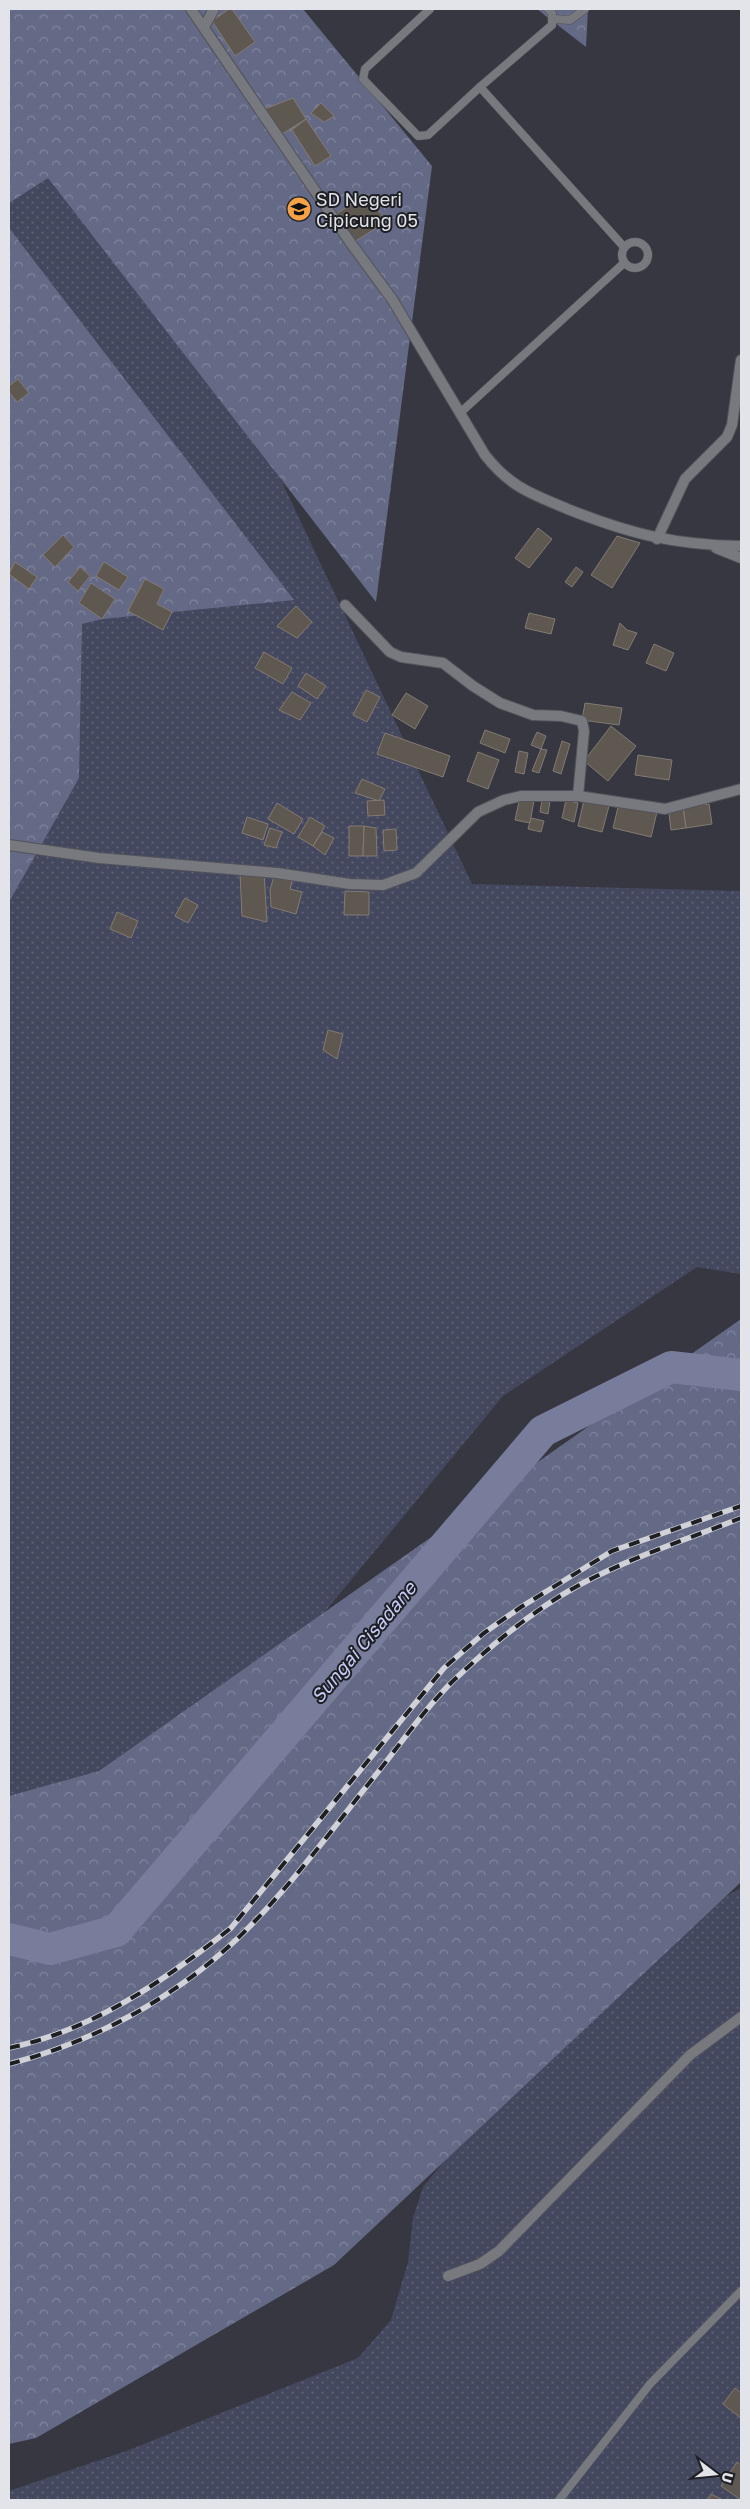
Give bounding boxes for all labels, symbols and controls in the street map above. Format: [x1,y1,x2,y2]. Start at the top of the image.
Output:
place label: SD Negeri Cipicung 05 [316,188,418,231]
school or university icon: SD Negeri Cipicung 05 [286,196,312,222]
water label: Sungai Cisadane [305,1575,422,1707]
north arrow [690,2449,740,2499]
text: U [718,2470,738,2485]

